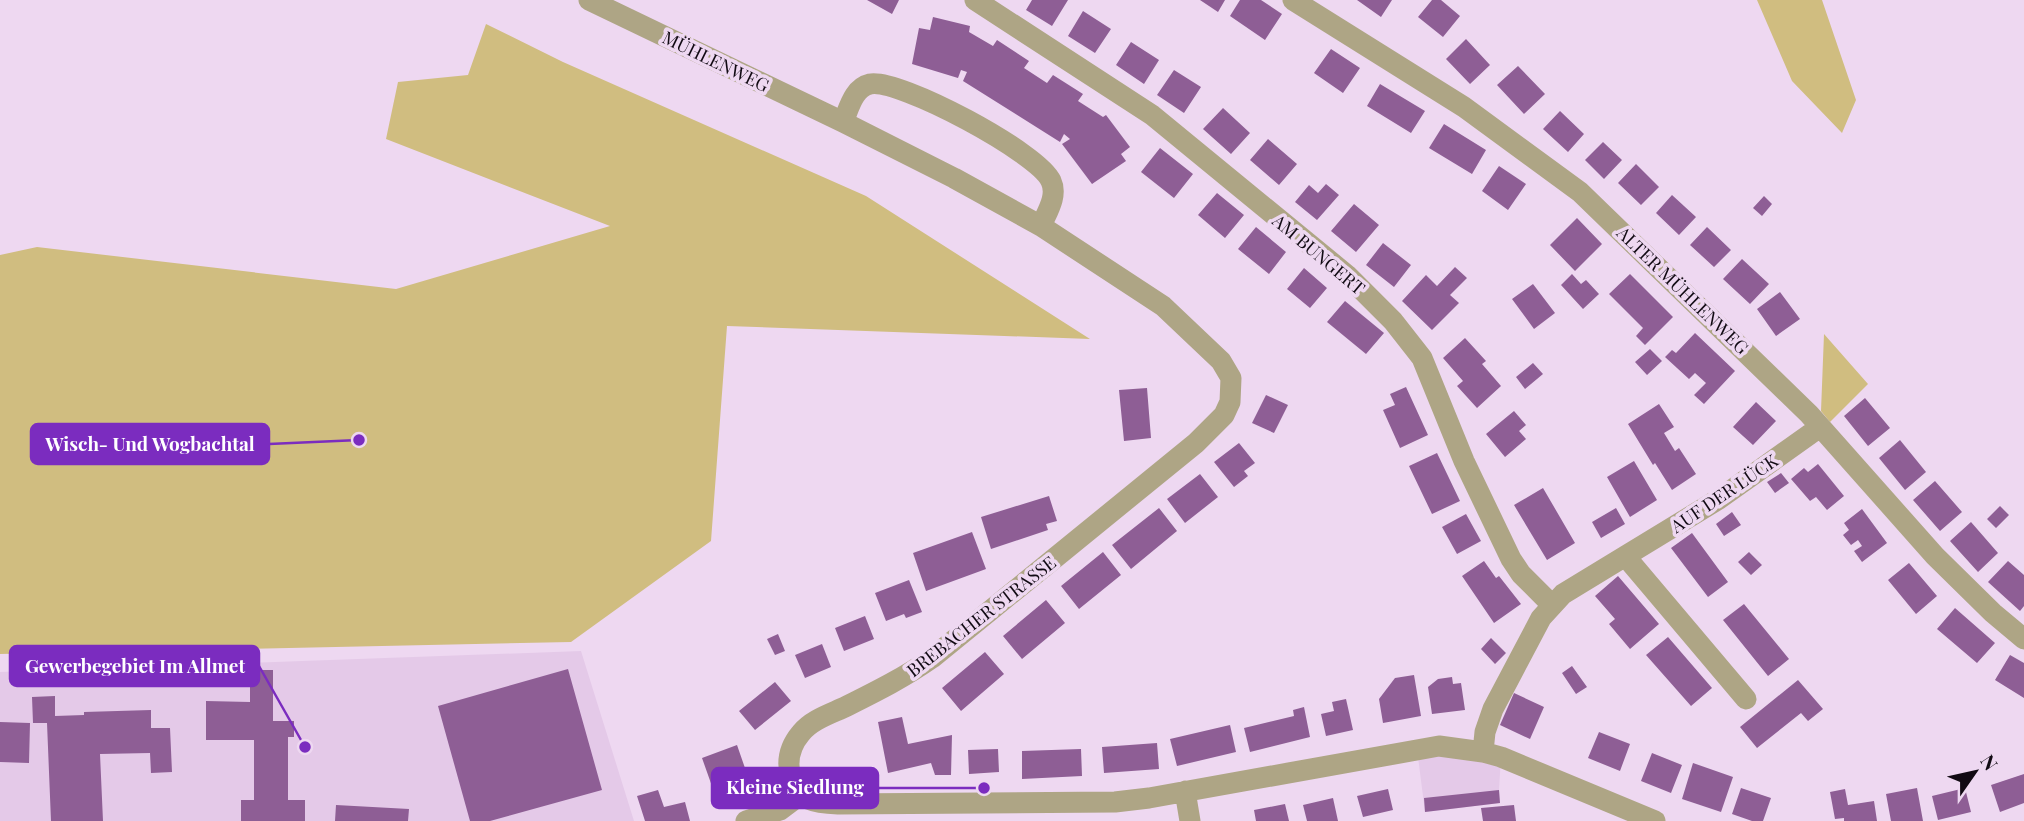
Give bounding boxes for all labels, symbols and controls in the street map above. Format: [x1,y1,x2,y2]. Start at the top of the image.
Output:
street label: MÜHLENWEG [659,25,774,97]
street label: AM BUNGERT [1267,208,1370,300]
street label: ALTER MÜHLENWEG [1611,220,1754,359]
callout: Wisch- Und Wogbachtal [31,424,269,464]
text: Wisch- Und Wogbachtal [44,430,255,456]
street label: AUF DER LÜCK [1665,448,1783,538]
street label: BREBACHER STRASSE [901,550,1061,682]
callout: Gewerbegebiet Im Allmet [10,646,259,686]
text: Gewerbegebiet Im Allmet [25,652,245,678]
north arrow [1940,737,2010,807]
text: N [1975,749,2005,775]
callout: Kleine Siedlung [712,768,878,808]
text: Kleine Siedlung [726,773,864,799]

